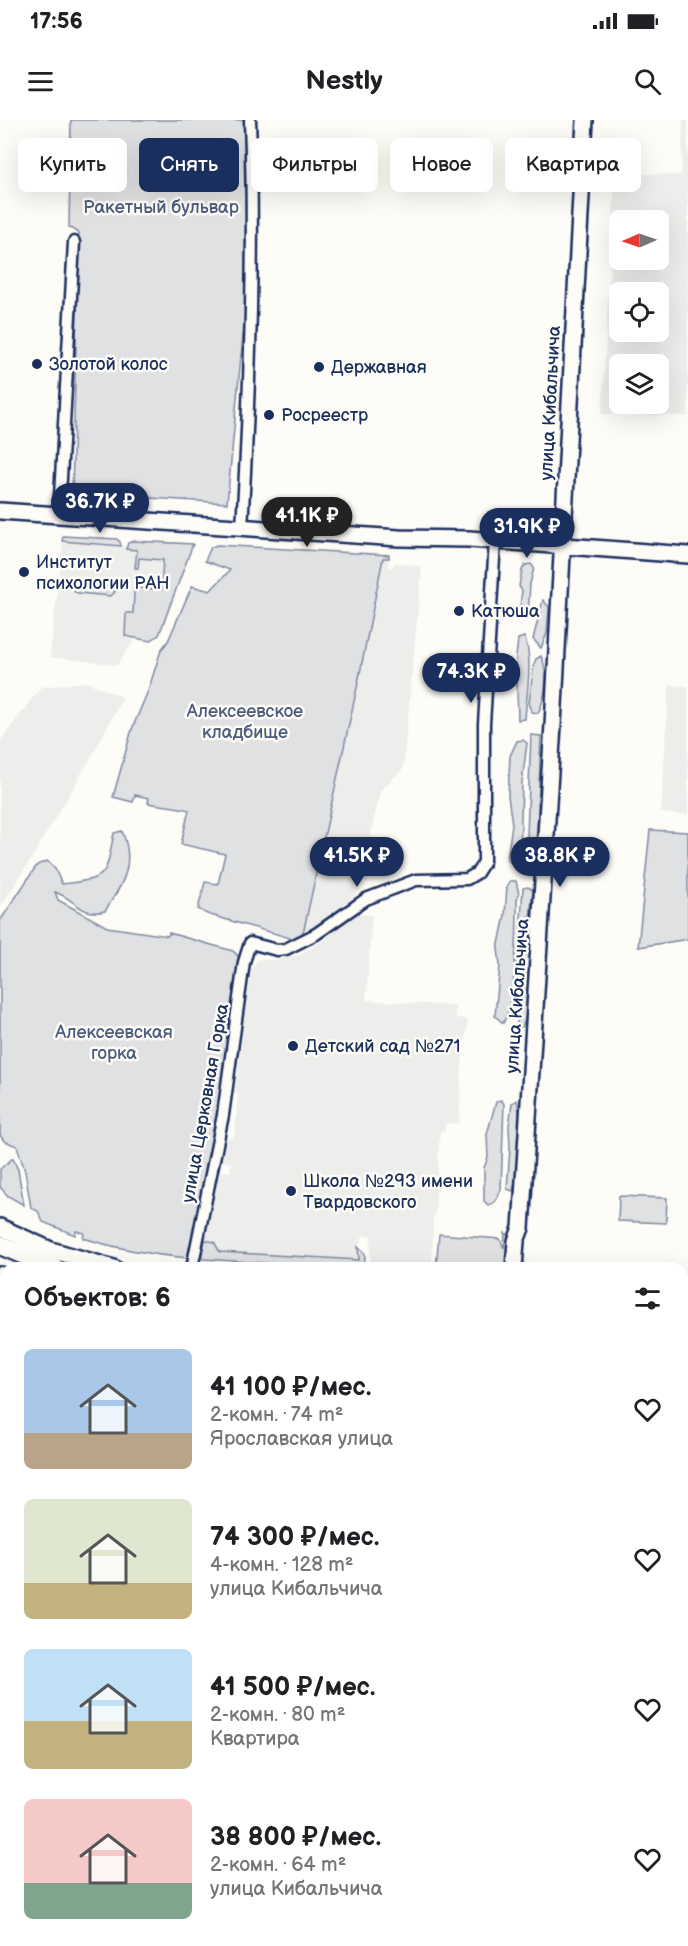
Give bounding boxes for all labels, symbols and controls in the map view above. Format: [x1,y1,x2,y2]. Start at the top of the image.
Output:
text: 17:56 [30,8,83,35]
icon: menu [24,65,57,98]
text: Nestly [305,65,383,97]
icon: search [631,65,664,98]
chip: Купить [18,138,127,192]
chip: Снять [139,138,239,192]
chip: Фильтры [251,138,378,192]
chip: Новое [390,138,493,192]
chip: Квартира [505,138,641,192]
park label: Ракетный бульвар [83,197,239,218]
north arrow [609,210,669,270]
map controls [609,210,669,414]
button: locate [609,282,669,342]
street label: улица Кибальчича [536,325,565,481]
place label: Золотой колос [49,354,168,375]
button: layers [609,354,669,414]
marker: Золотой колос [30,357,44,371]
place label: Державная [331,357,427,378]
marker: Державная [312,360,326,374]
place label: Росреестр [281,405,368,426]
marker: Росреестр [262,408,276,422]
pin: 36.7K ₽ [45,483,155,534]
text: 36.7K ₽ [65,490,135,514]
pin: 41.1K ₽ [252,497,362,548]
text: 41.1K ₽ [275,504,339,528]
pin: 31.9K ₽ [472,508,582,559]
text: 31.9K ₽ [494,515,560,539]
place label: Институт психологии РАН [36,552,170,594]
marker: Институт психологии РАН [17,565,31,579]
place label: Катюша [471,601,540,622]
marker: Катюша [452,604,466,618]
pin: 74.3K ₽ [416,653,526,704]
text: 74.3K ₽ [436,660,506,684]
park label: Алексеевское кладбище [186,701,303,743]
pin: 41.5K ₽ [302,837,412,888]
pin: 38.8K ₽ [505,837,615,888]
text: 41.5K ₽ [324,844,390,868]
text: 38.8K ₽ [525,844,595,868]
street label: улица Кибальчича [502,918,533,1074]
street label: улица Церковная Горка [178,1002,233,1204]
park label: Алексеевская горка [54,1022,173,1064]
place label: Детский сад №271 [305,1036,460,1057]
marker: Детский сад №271 [286,1039,300,1053]
place label: Школа №293 имени Твардовского [303,1171,473,1213]
marker: Школа №293 имени Твардовского [284,1184,298,1198]
icon: filters [631,1282,664,1315]
text: Объектов: 6 [24,1283,171,1314]
text: 41 100 ₽/мес. [210,1372,371,1403]
icon: home [72,1373,144,1445]
icon: heart [631,1393,664,1426]
text: 2-комн. · 74 m² [210,1403,343,1427]
text: Ярославская улица [210,1427,393,1451]
text: 74 300 ₽/мес. [210,1522,380,1553]
icon: home [72,1523,144,1595]
icon: heart [631,1543,664,1576]
text: 4-комн. · 128 m² [210,1553,353,1577]
text: улица Кибальчича [210,1577,383,1601]
text: 41 500 ₽/мес. [210,1672,375,1703]
icon: home [72,1673,144,1745]
icon: heart [631,1693,664,1726]
text: 2-комн. · 80 m² [210,1703,345,1727]
text: Квартира [210,1727,300,1751]
text: 38 800 ₽/мес. [210,1822,381,1853]
icon: home [72,1823,144,1895]
icon: heart [631,1843,664,1876]
text: 2-комн. · 64 m² [210,1853,346,1877]
text: улица Кибальчича [210,1877,383,1901]

